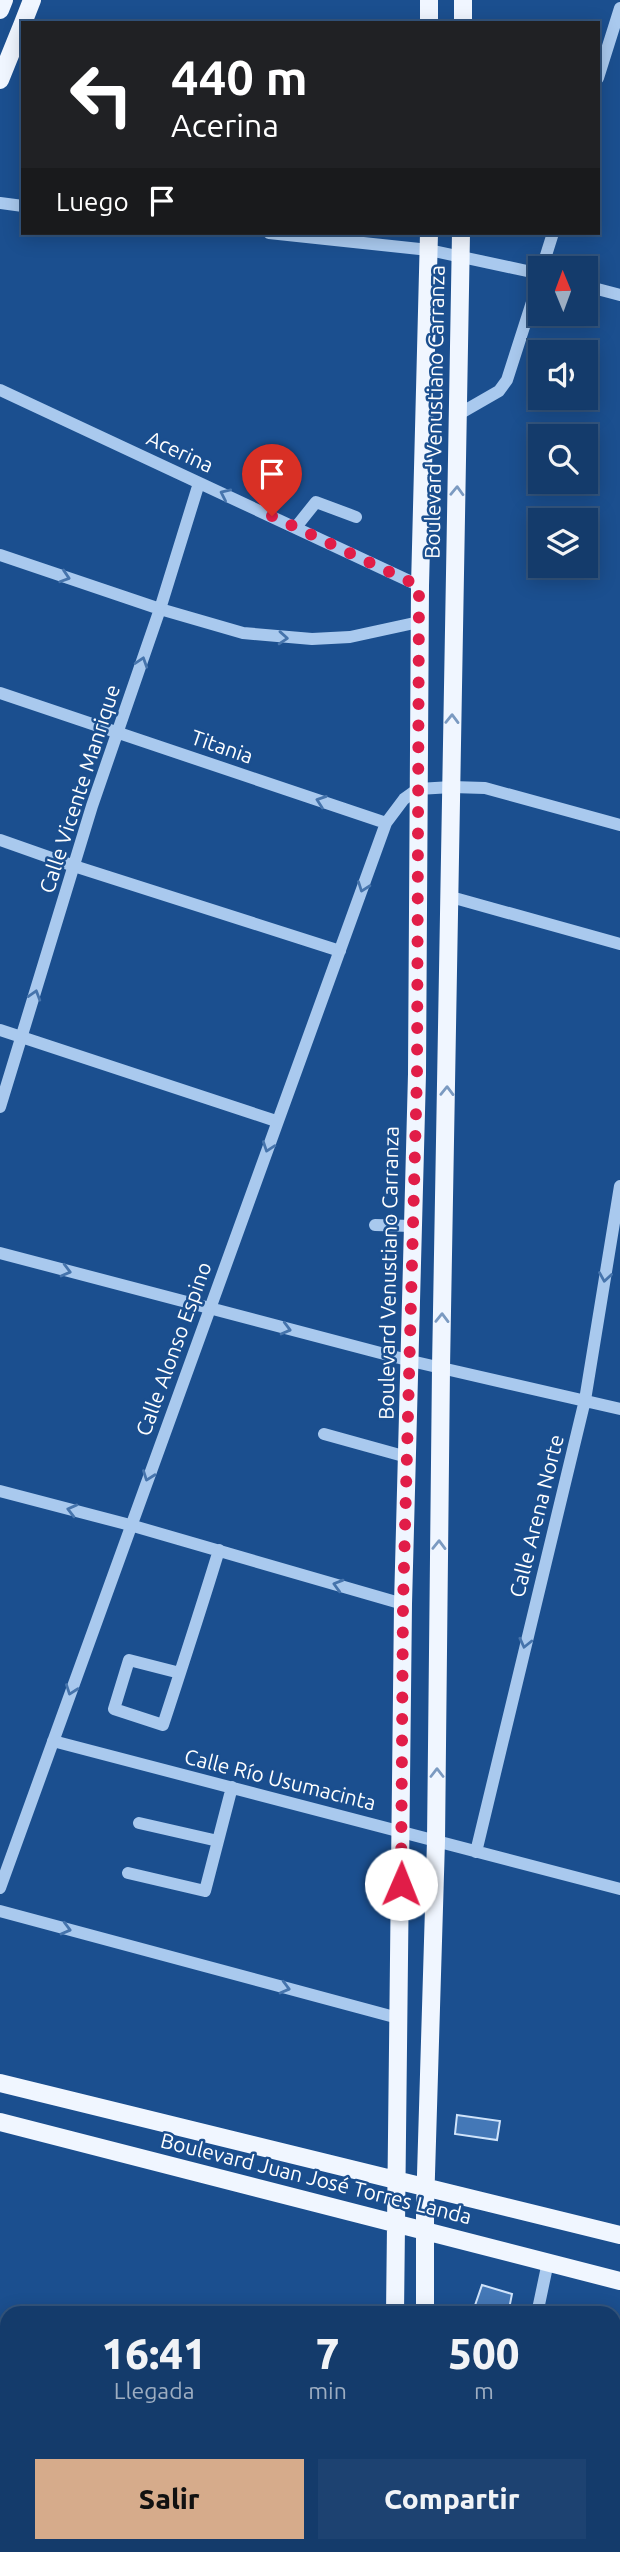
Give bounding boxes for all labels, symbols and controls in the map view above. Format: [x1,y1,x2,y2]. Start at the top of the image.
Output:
icon: left [56,49,147,140]
text: 440 m [171,49,308,104]
text: Acerina [171,107,279,143]
icon: arrive [143,182,181,220]
text: Luego [56,187,129,216]
north arrow [528,256,598,326]
map controls [528,256,598,578]
street label: Boulevard Venustiano Carranza [419,265,449,559]
button: sound [528,340,598,410]
button: search [528,424,598,494]
street label: Acerina [143,425,218,477]
pin [242,444,302,516]
icon: arrive [253,455,291,493]
one-way arrow [449,486,464,497]
one-way arrow [220,488,232,502]
button: layers [528,508,598,578]
one-way arrow [58,569,70,583]
one-way arrow [278,630,289,645]
one-way arrow [134,657,148,669]
street label: Calle Vicente Manrique [34,681,124,896]
one-way arrow [444,713,460,723]
street label: Titania [188,724,257,768]
one-way arrow [316,795,328,809]
one-way arrow [357,881,371,893]
one-way arrow [26,990,41,1002]
one-way arrow [439,1085,455,1095]
street label: Boulevard Venustiano Carranza [373,1126,403,1420]
one-way arrow [261,1141,276,1153]
street label: Calle Alonso Espino [130,1258,216,1439]
one-way arrow [60,1262,72,1277]
one-way arrow [598,1271,613,1283]
one-way arrow [435,1312,450,1323]
one-way arrow [280,1321,292,1335]
street label: Calle Arena Norte [504,1432,568,1600]
one-way arrow [142,1469,156,1481]
one-way arrow [66,1504,78,1518]
one-way arrow [431,1540,447,1550]
one-way arrow [332,1578,344,1593]
one-way arrow [519,1637,534,1649]
one-way arrow [65,1684,79,1696]
street label: Calle Río Usumacinta [182,1744,379,1814]
one-way arrow [429,1767,445,1778]
position arrow [364,1847,438,1921]
one-way arrow [60,1920,72,1935]
one-way arrow [279,1980,291,1994]
street label: Boulevard Juan José Torres Landa [158,2128,474,2228]
text: 16:41 [102,2330,207,2377]
text: 7 [316,2330,339,2377]
text: 500 [448,2330,519,2377]
text: Llegada [114,2378,194,2403]
text: min [308,2378,347,2403]
text: m [474,2378,494,2403]
button: Salir [35,2459,304,2539]
button: Compartir [318,2459,586,2539]

